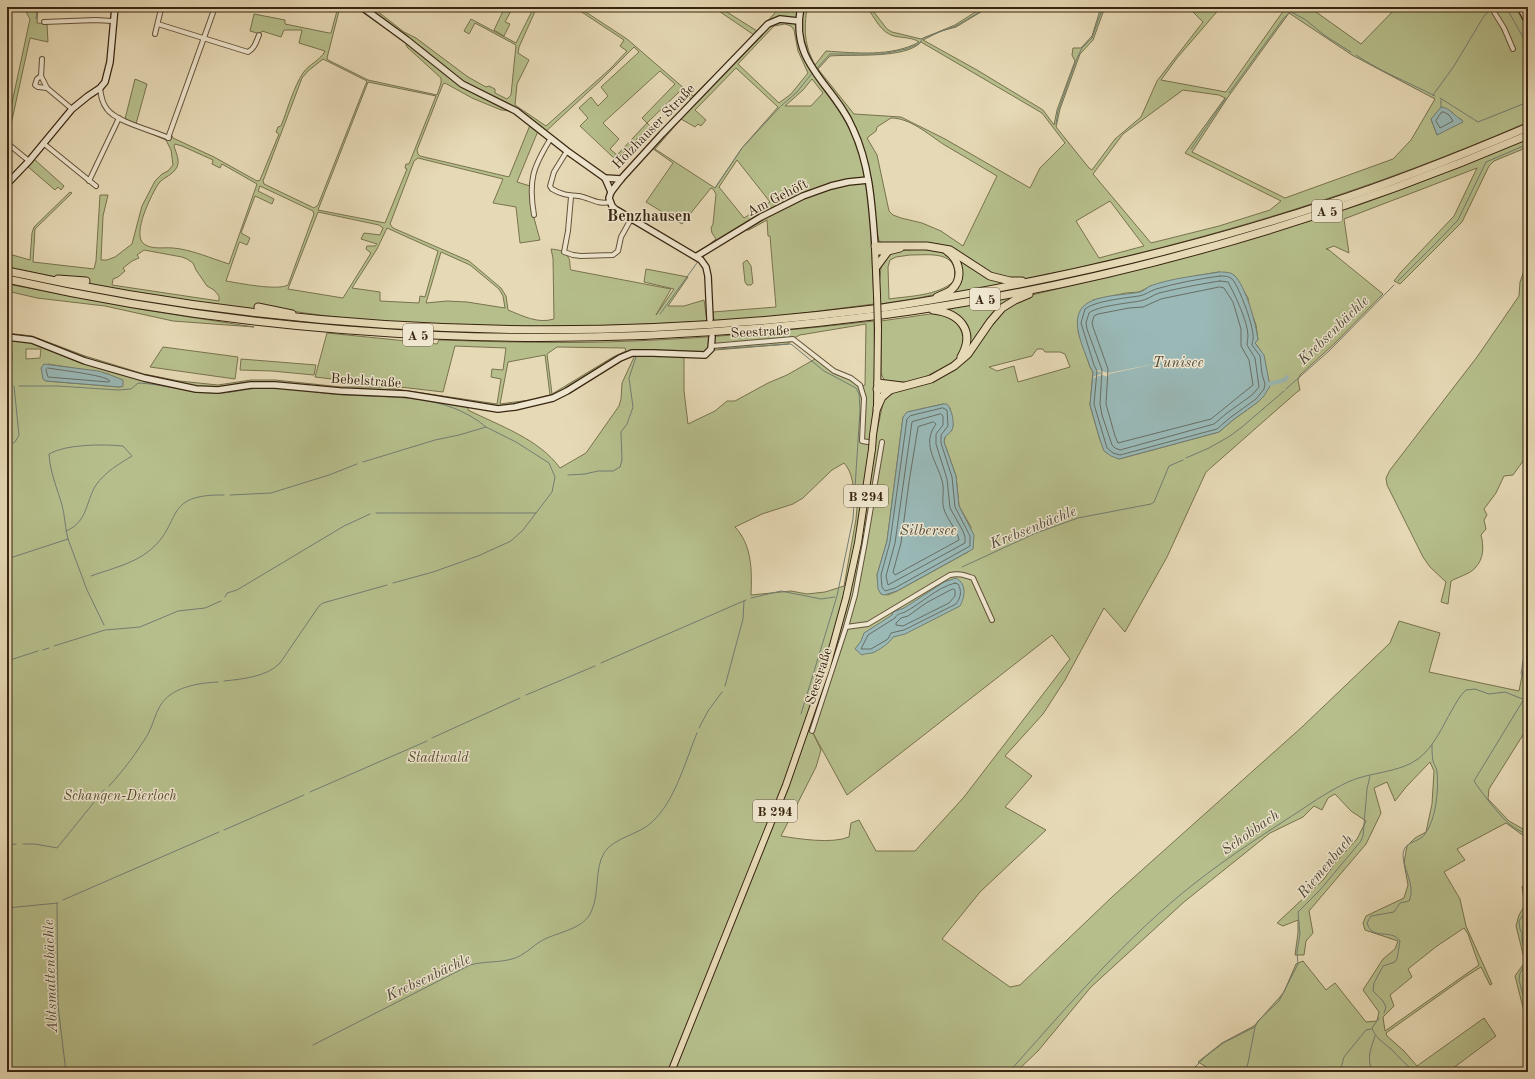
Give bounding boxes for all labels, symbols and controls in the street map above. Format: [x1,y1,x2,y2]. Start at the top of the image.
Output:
street label: Holzhauser Straße [610,81,698,172]
street label: Am Gehöft [745,177,810,219]
road number: A 5 [1312,200,1342,222]
district label: Benzhausen [607,209,691,225]
road number: A 5 [970,288,1000,310]
water label: Krebsenbächle [1295,294,1372,369]
street label: Seestraße [730,323,790,341]
road number: A 5 [403,324,433,346]
water label: Tunisee [1152,356,1204,371]
street label: Bebelstraße [330,372,402,390]
road number: B 294 [844,485,888,507]
water label: Krebsenbächle [987,504,1079,553]
water label: Silbersee [899,524,957,539]
street label: Seestraße [803,646,835,707]
park label: Stadtwald [407,751,469,765]
park label: Schangen-Dierloch [63,789,177,804]
road number: B 294 [753,800,797,822]
water label: Schobbach [1219,808,1283,859]
water label: Riemenbach [1295,832,1357,902]
water label: Abtsmattenbächle [42,919,61,1034]
water label: Krebsenbächle [383,952,473,1005]

